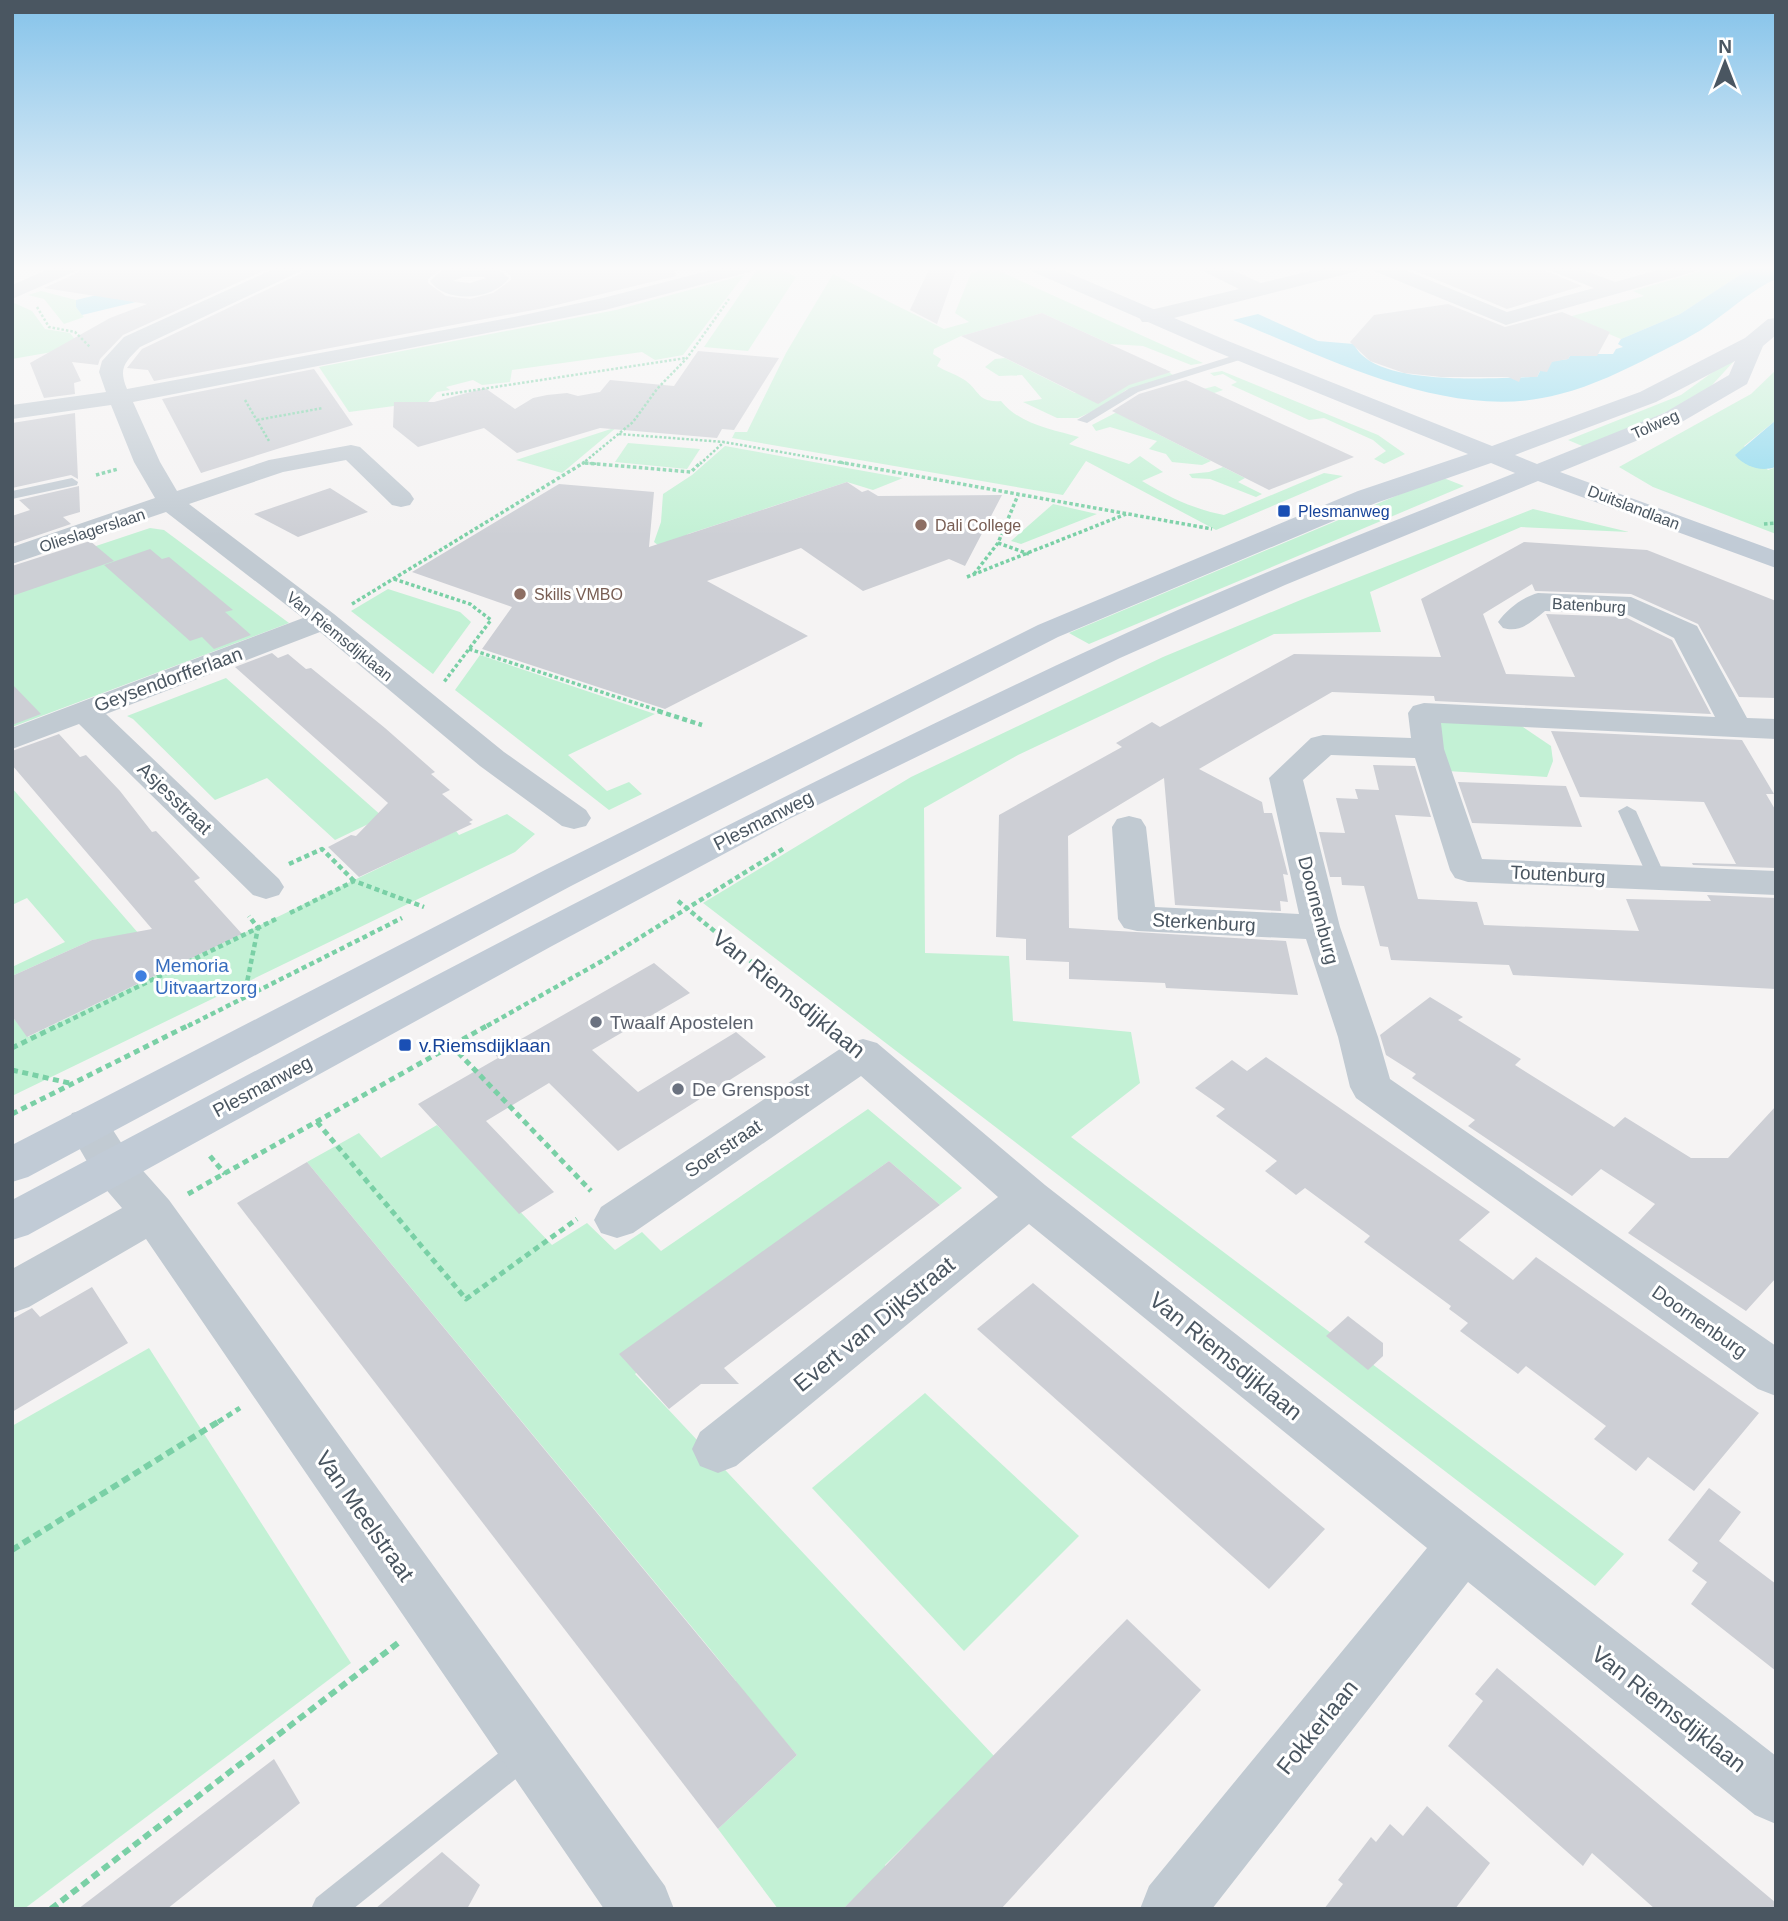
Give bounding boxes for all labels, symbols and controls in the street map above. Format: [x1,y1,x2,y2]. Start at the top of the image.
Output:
north arrow [1690,28,1760,98]
text: N [1718,36,1732,57]
street label: Tolweg [1629,407,1681,442]
street label: Duitslandlaan [1586,482,1682,533]
marker: Plesmanweg [1276,503,1292,519]
place label: Plesmanweg [1298,503,1390,520]
street label: Olieslagerslaan [37,505,147,556]
marker: Dali College [913,517,929,533]
place label: Dali College [935,517,1021,534]
marker: Skills VMBO [512,586,528,602]
place label: Skills VMBO [534,586,623,603]
street label: Van Riemsdijklaan [283,588,396,684]
street label: Batenburg [1552,595,1626,616]
street label: Geysendorfferlaan [91,643,245,716]
street label: Asjesstraat [134,758,216,839]
street label: Plesmanweg [710,786,816,854]
street label: Doornenburg [1294,854,1343,966]
street label: Toutenburg [1510,862,1606,887]
street label: Sterkenburg [1152,909,1256,936]
street label: Van Riemsdijklaan [707,924,871,1064]
place label: Memoria Uitvaartzorg [155,955,257,998]
marker: Memoria Uitvaartzorg [133,968,149,984]
place label: Twaalf Apostelen [610,1012,754,1033]
marker: Twaalf Apostelen [588,1014,604,1030]
place label: v.Riemsdijklaan [419,1035,551,1056]
marker: v.Riemsdijklaan [397,1037,413,1053]
street label: Plesmanweg [209,1052,315,1121]
place label: De Grenspost [692,1079,810,1100]
marker: De Grenspost [670,1081,686,1097]
street label: Soerstraat [681,1115,766,1182]
street label: Evert van Dijkstraat [788,1251,960,1397]
street label: Doornenburg [1648,1281,1751,1362]
street label: Van Riemsdijklaan [1144,1286,1308,1426]
street label: Van Meelstraat [310,1446,420,1587]
street label: Van Riemsdijklaan [1587,1641,1751,1777]
street label: Fokkerlaan [1271,1675,1363,1779]

